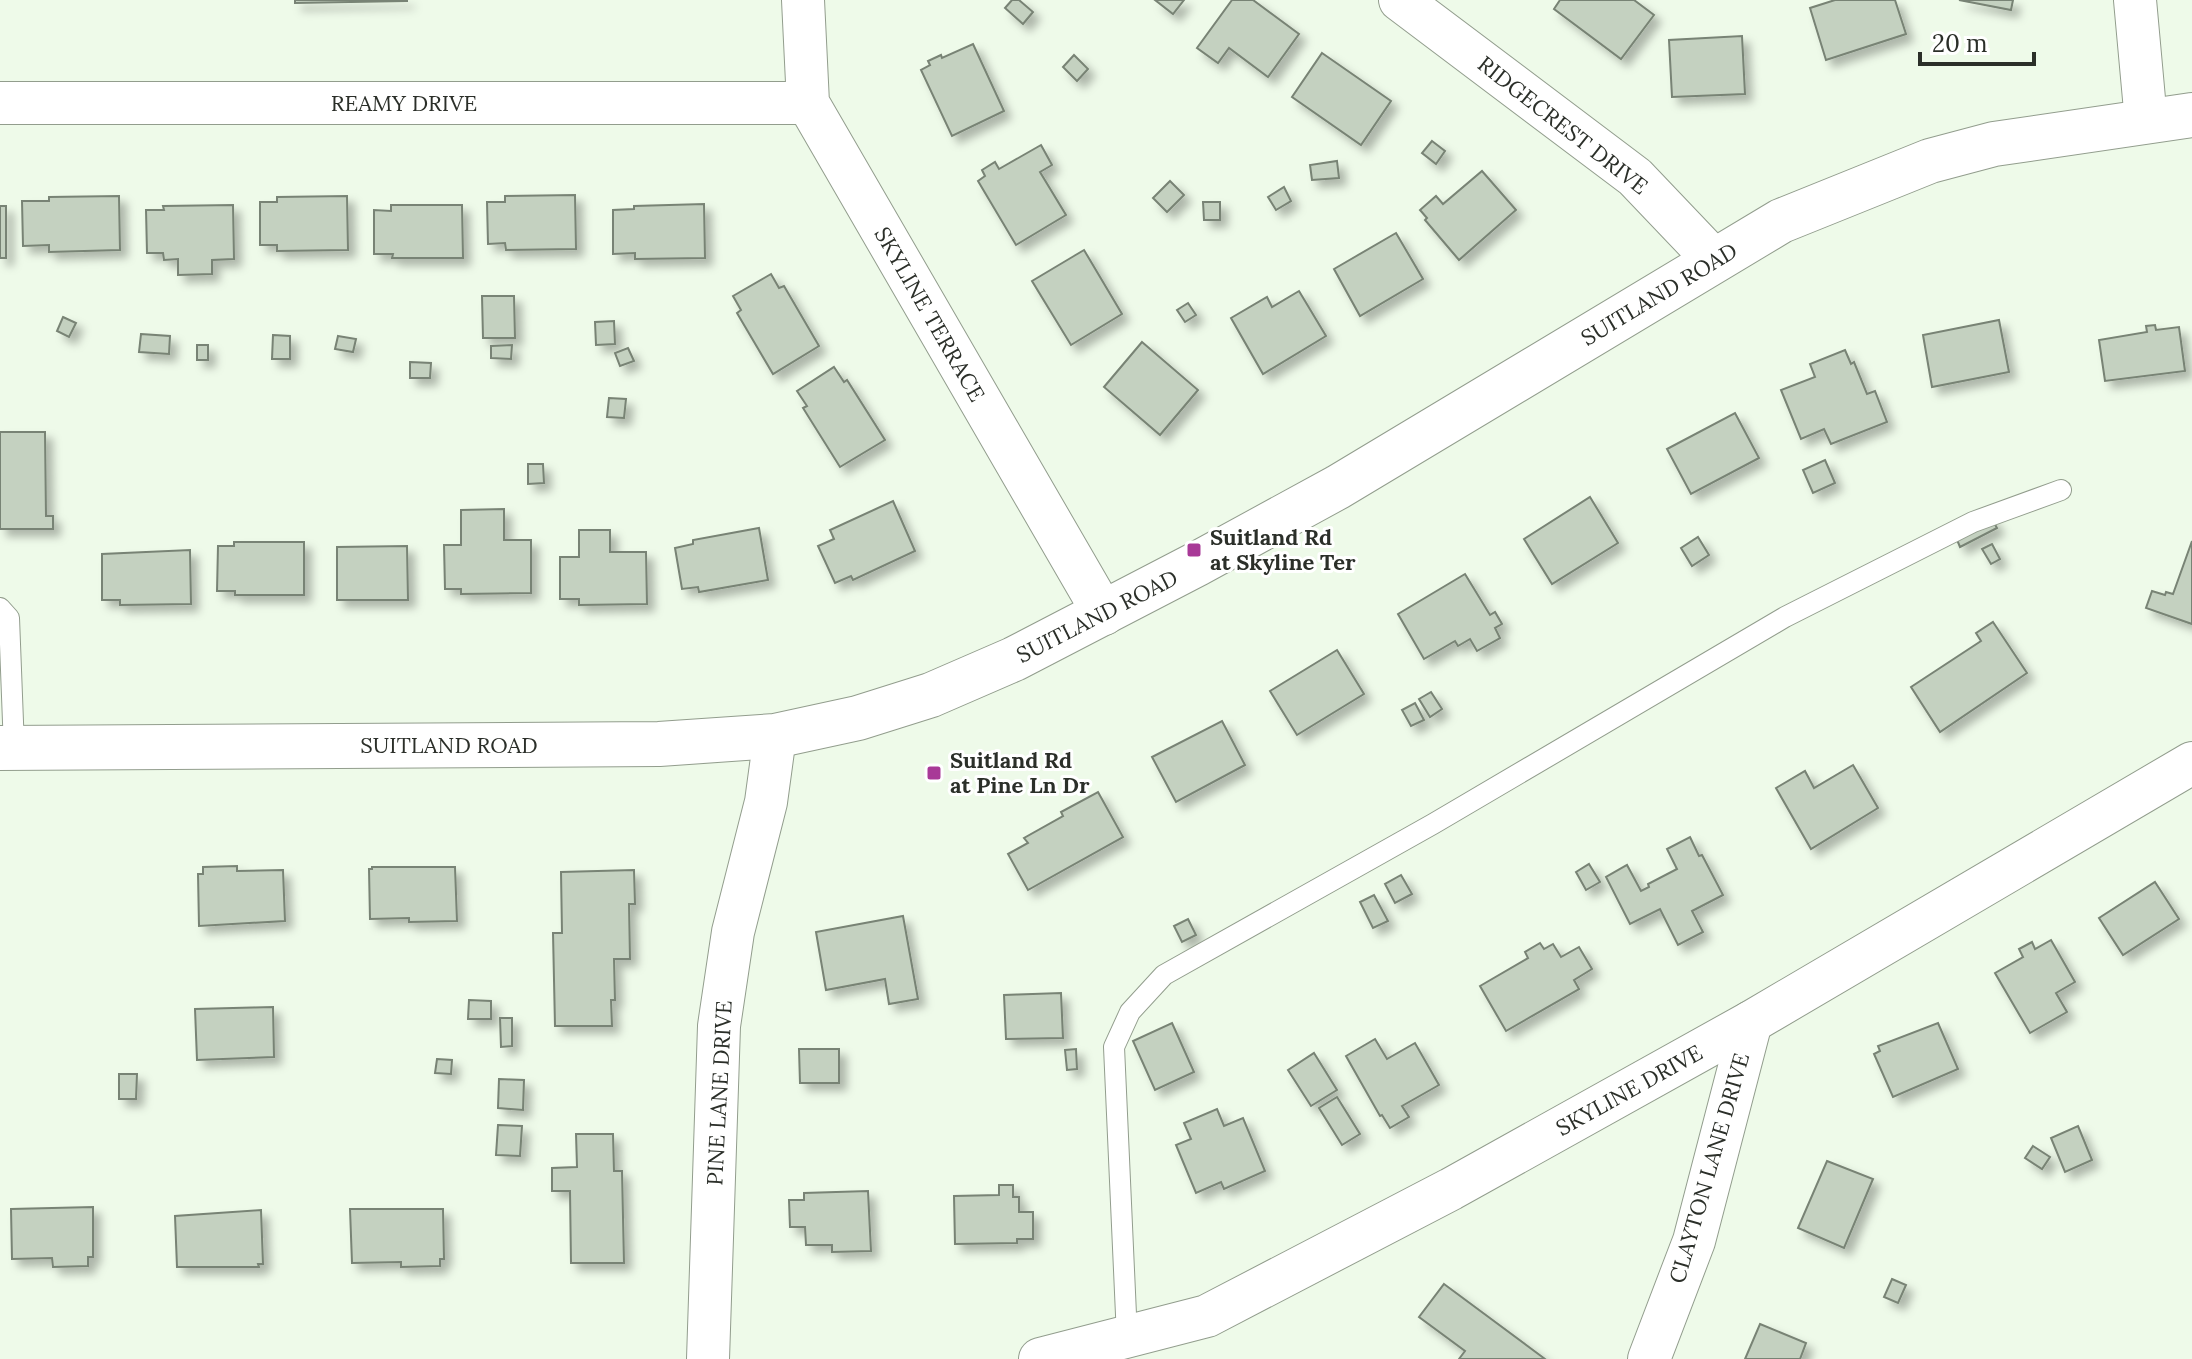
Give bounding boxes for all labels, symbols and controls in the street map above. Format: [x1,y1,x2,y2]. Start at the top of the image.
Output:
scale bar [1920,16,2034,66]
text: 20 m [1932,28,1988,59]
street label: RIDGECREST DRIVE [1472,50,1654,200]
street label: REAMY DRIVE [331,89,477,117]
street label: SKYLINE TERRACE [869,222,991,406]
street label: SUITLAND ROAD [1576,236,1742,352]
place label: Suitland Rd at Skyline Ter [1210,523,1356,576]
marker: Suitland Rd at Skyline Ter [1185,541,1203,559]
street label: SUITLAND ROAD [1012,563,1182,669]
street label: SUITLAND ROAD [360,731,538,759]
place label: Suitland Rd at Pine Ln Dr [950,746,1090,799]
marker: Suitland Rd at Pine Ln Dr [925,764,943,782]
street label: PINE LANE DRIVE [700,1000,738,1186]
street label: SKYLINE DRIVE [1551,1038,1707,1142]
street label: CLAYTON LANE DRIVE [1663,1050,1755,1286]

